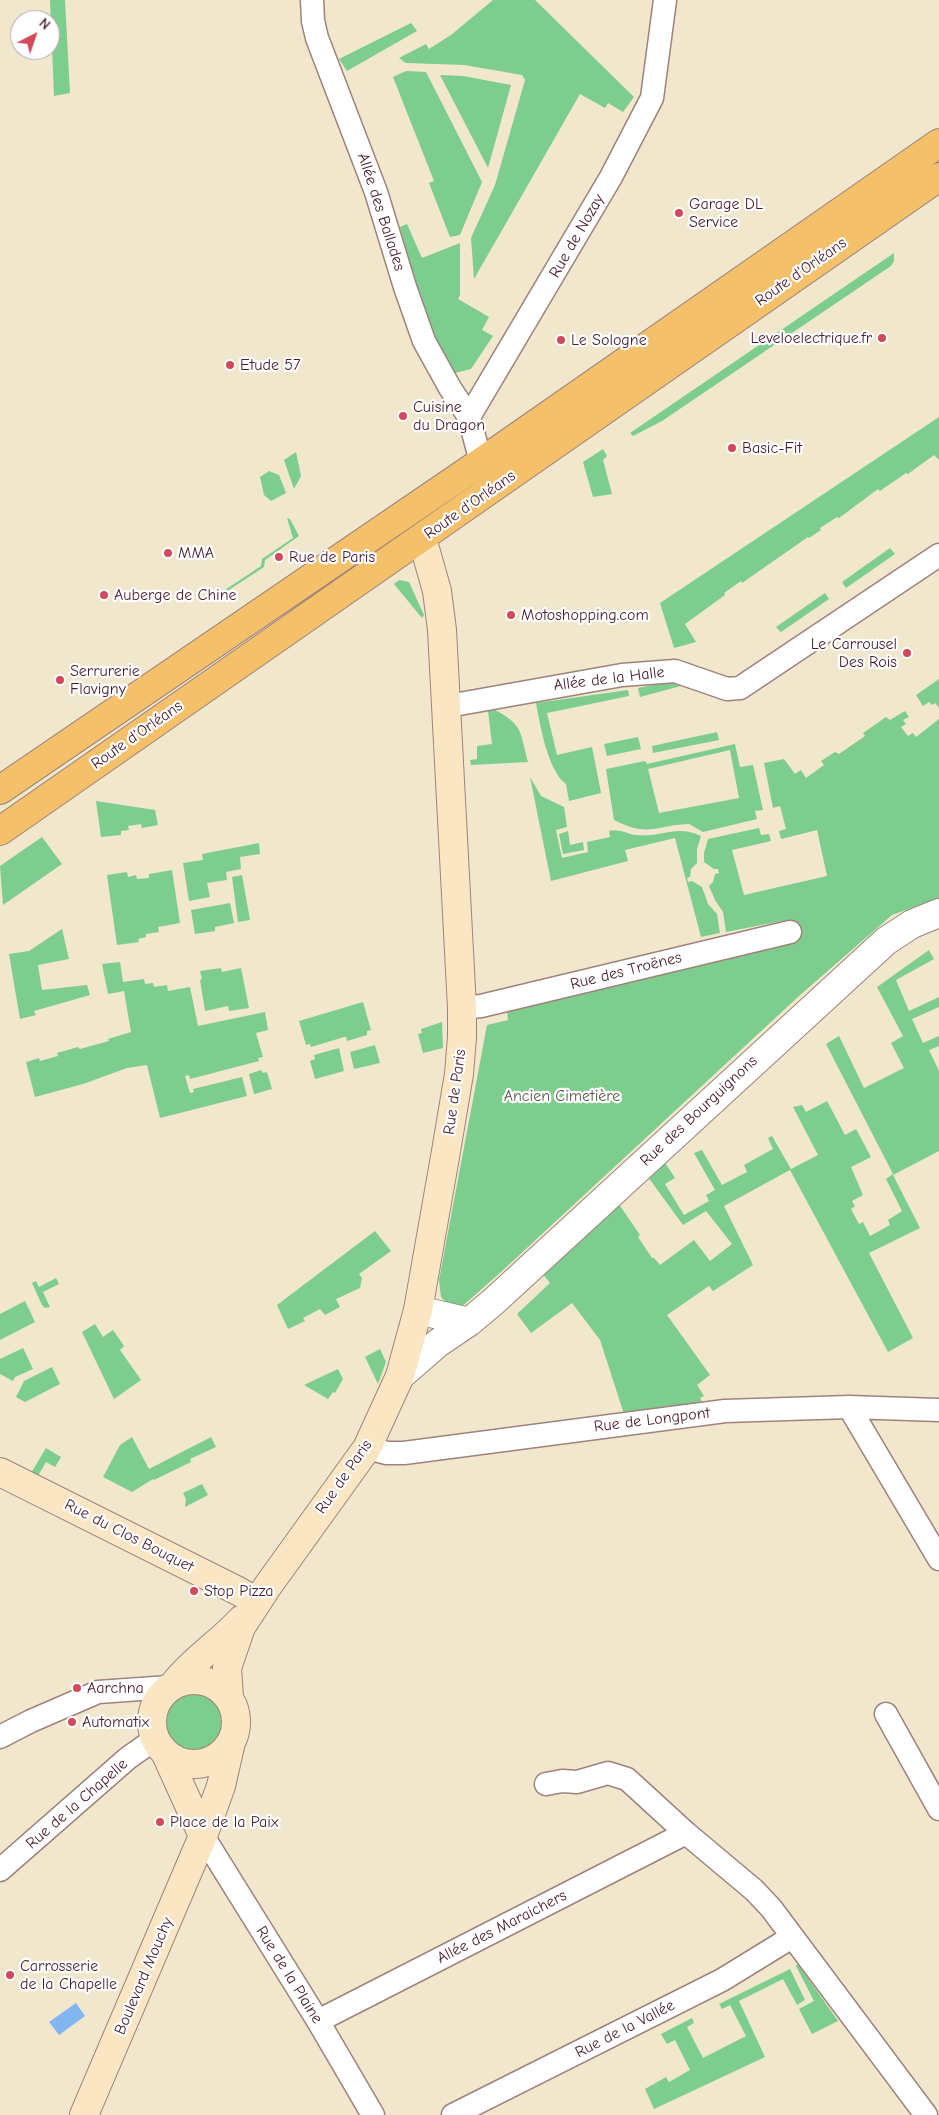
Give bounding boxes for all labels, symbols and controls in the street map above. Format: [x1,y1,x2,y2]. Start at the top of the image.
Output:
north arrow [10,10,60,60]
text: N [35,15,54,33]
street label: Allée des Ballades [353,151,409,273]
street label: Rue de Nozay [545,191,609,281]
place label: Garage DL Service [689,194,763,232]
marker: Garage DL Service [673,207,685,219]
street label: Route d'Orléans [752,233,850,311]
place label: Leveloelectrique.fr [750,328,872,348]
place label: Le Sologne [571,330,647,350]
marker: Leveloelectrique.fr [876,332,888,344]
marker: Le Sologne [555,334,567,346]
place label: Etude 57 [240,355,300,375]
marker: Etude 57 [224,359,236,371]
place label: Cuisine du Dragon [413,397,485,435]
marker: Cuisine du Dragon [397,410,409,422]
place label: Basic-Fit [742,438,802,458]
marker: Basic-Fit [726,442,738,454]
street label: Route d'Orléans [421,466,519,544]
place label: MMA [178,543,214,563]
marker: MMA [162,547,174,559]
place label: Rue de Paris [289,547,375,567]
marker: Rue de Paris [273,551,285,563]
place label: Auberge de Chine [114,585,236,605]
marker: Auberge de Chine [98,589,110,601]
place label: Motoshopping.com [521,605,649,625]
marker: Motoshopping.com [505,609,517,621]
place label: Le Carrousel Des Rois [811,634,897,672]
marker: Le Carrousel Des Rois [901,647,913,659]
place label: Serrurerie Flavigny [70,661,140,699]
street label: Allée de la Halle [553,663,665,695]
marker: Serrurerie Flavigny [54,674,66,686]
street label: Route d'Orléans [88,696,186,774]
street label: Rue des Troënes [568,948,684,994]
street label: Rue de Paris [440,1048,470,1136]
street label: Rue des Bourguignons [636,1052,762,1170]
park label: Ancien Cimetière [504,1086,620,1106]
street label: Rue de Longpont [593,1403,711,1437]
street label: Rue de Paris [311,1436,377,1518]
street label: Rue du Clos Bouquet [61,1495,197,1577]
place label: Stop Pizza [204,1581,274,1601]
marker: Stop Pizza [188,1585,200,1597]
place label: Aarchna [87,1678,144,1698]
marker: Aarchna [71,1682,83,1694]
place label: Automatix [82,1712,149,1732]
marker: Automatix [66,1716,78,1728]
street label: Rue de la Chapelle [22,1755,132,1853]
place label: Place de la Paix [170,1812,278,1832]
marker: Place de la Paix [154,1816,166,1828]
street label: Allée des Maraichers [434,1886,570,1968]
street label: Boulevard Mouchy [111,1914,177,2038]
street label: Rue de la Plaine [251,1923,327,2027]
place label: Carrosserie de la Chapelle [20,1956,117,1994]
marker: Carrosserie de la Chapelle [4,1969,16,1981]
street label: Rue de la Vallée [572,1996,678,2062]

